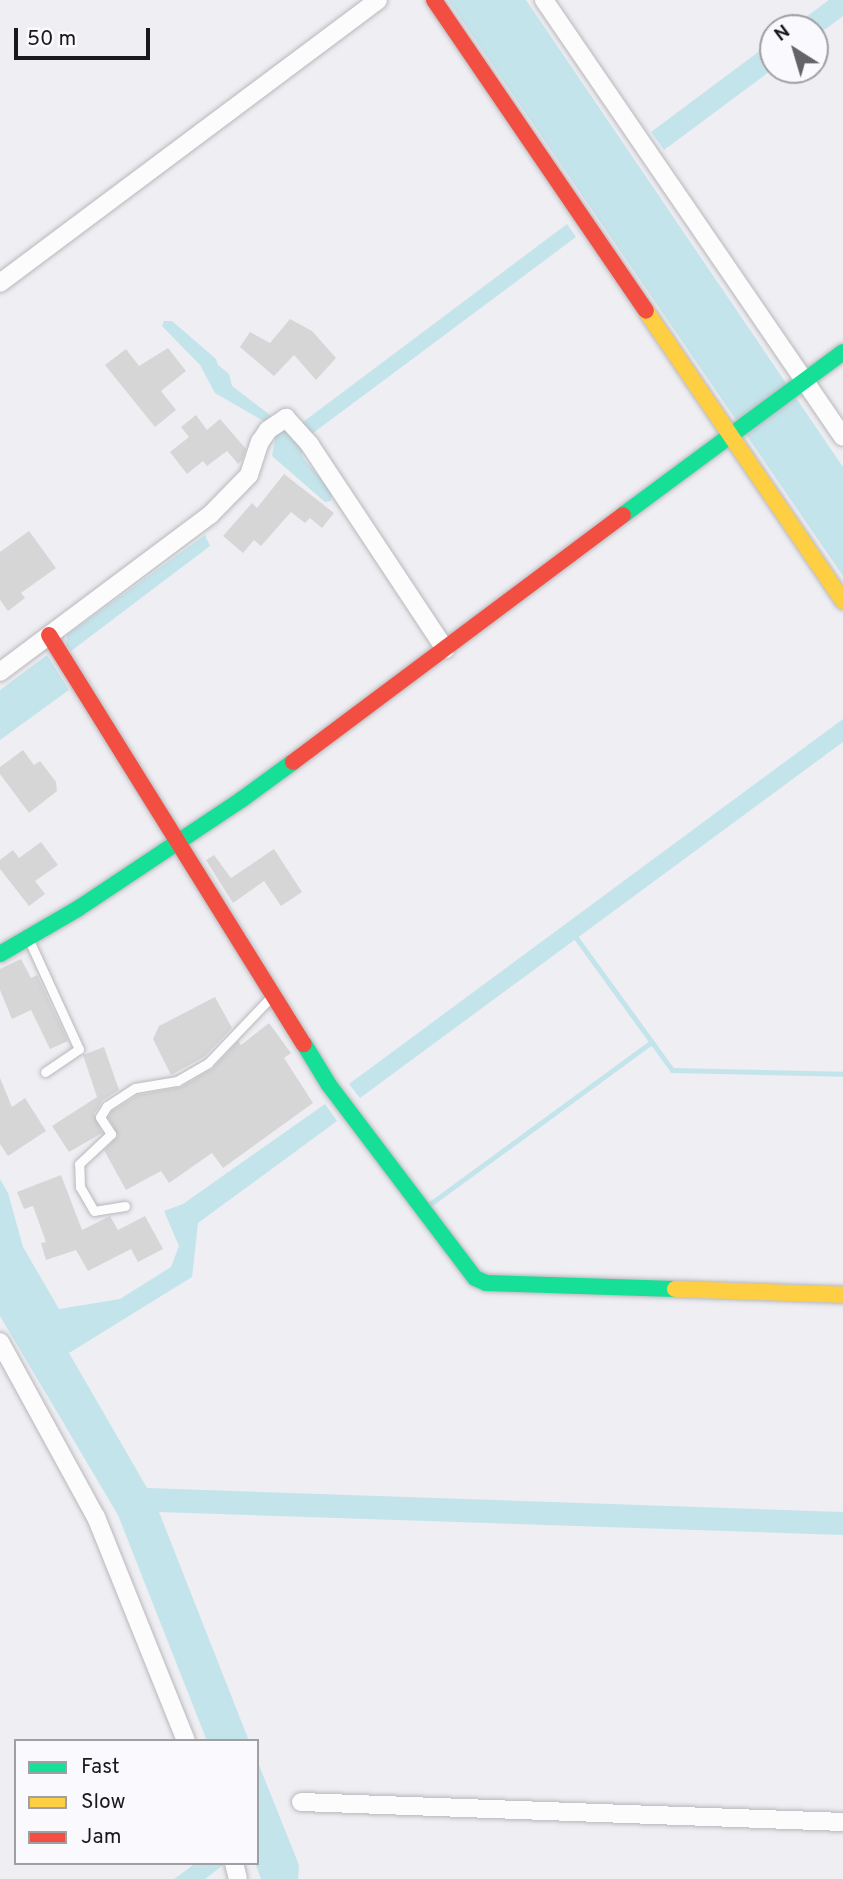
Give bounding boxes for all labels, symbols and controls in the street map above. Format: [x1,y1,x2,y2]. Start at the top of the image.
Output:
scale bar [18,14,154,58]
north arrow [759,14,829,84]
text: N [770,20,795,48]
text: 50 m [27,26,76,53]
legend [14,1739,259,1865]
text: Fast [81,1754,120,1781]
text: Slow [81,1789,126,1816]
text: Jam [81,1824,122,1851]

